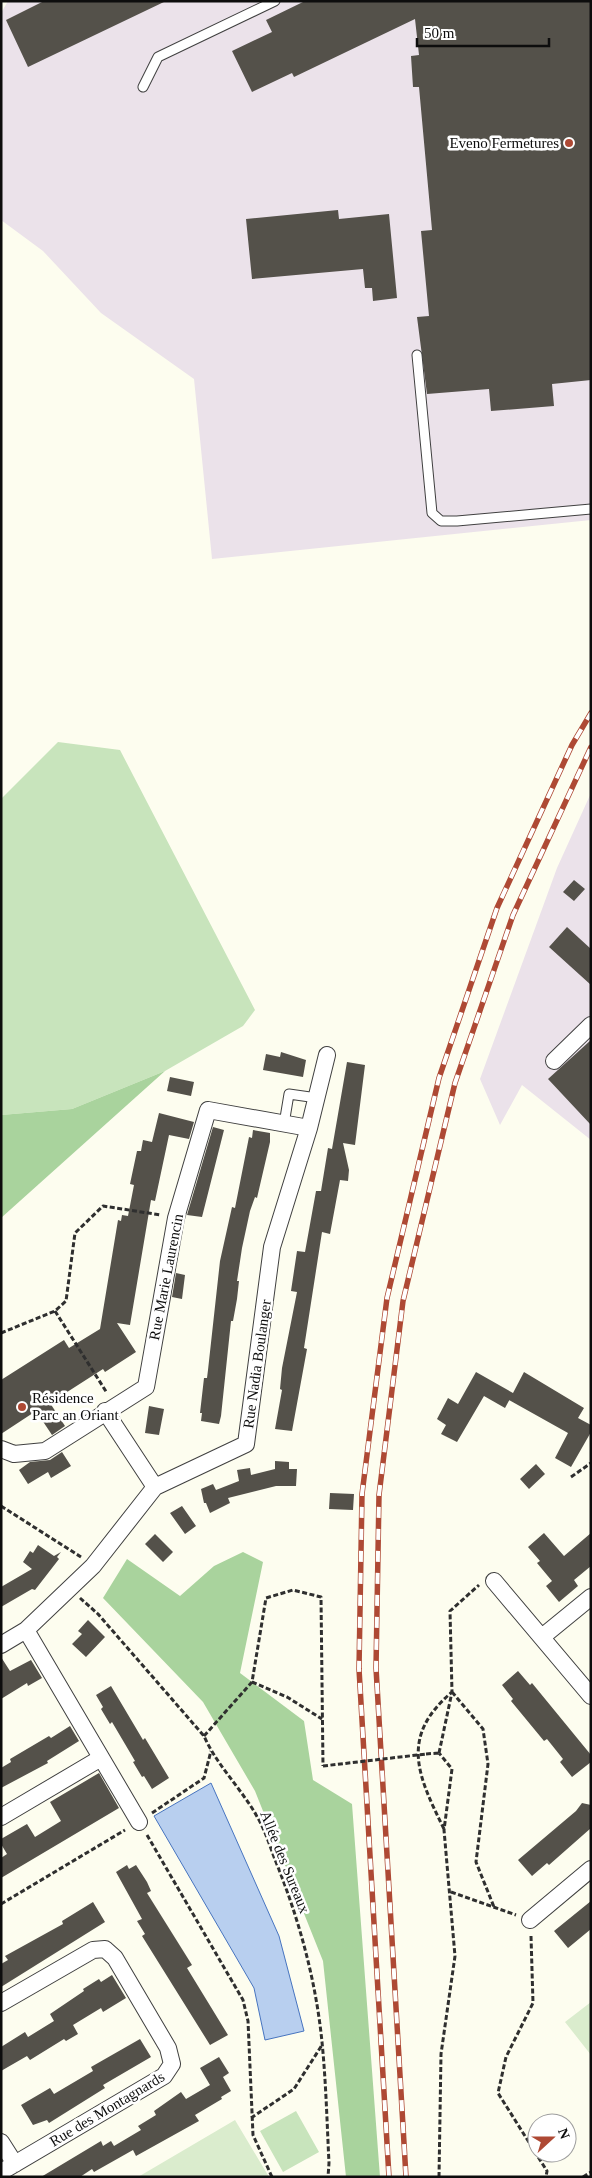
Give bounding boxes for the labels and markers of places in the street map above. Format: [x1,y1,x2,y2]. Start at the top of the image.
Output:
place label: Eveno Fermetures [449,135,559,151]
marker: Eveno Fermetures [563,137,575,149]
place label: Résidence Parc an Oriant [32,1390,119,1423]
marker: Résidence Parc an Oriant [16,1401,28,1413]

